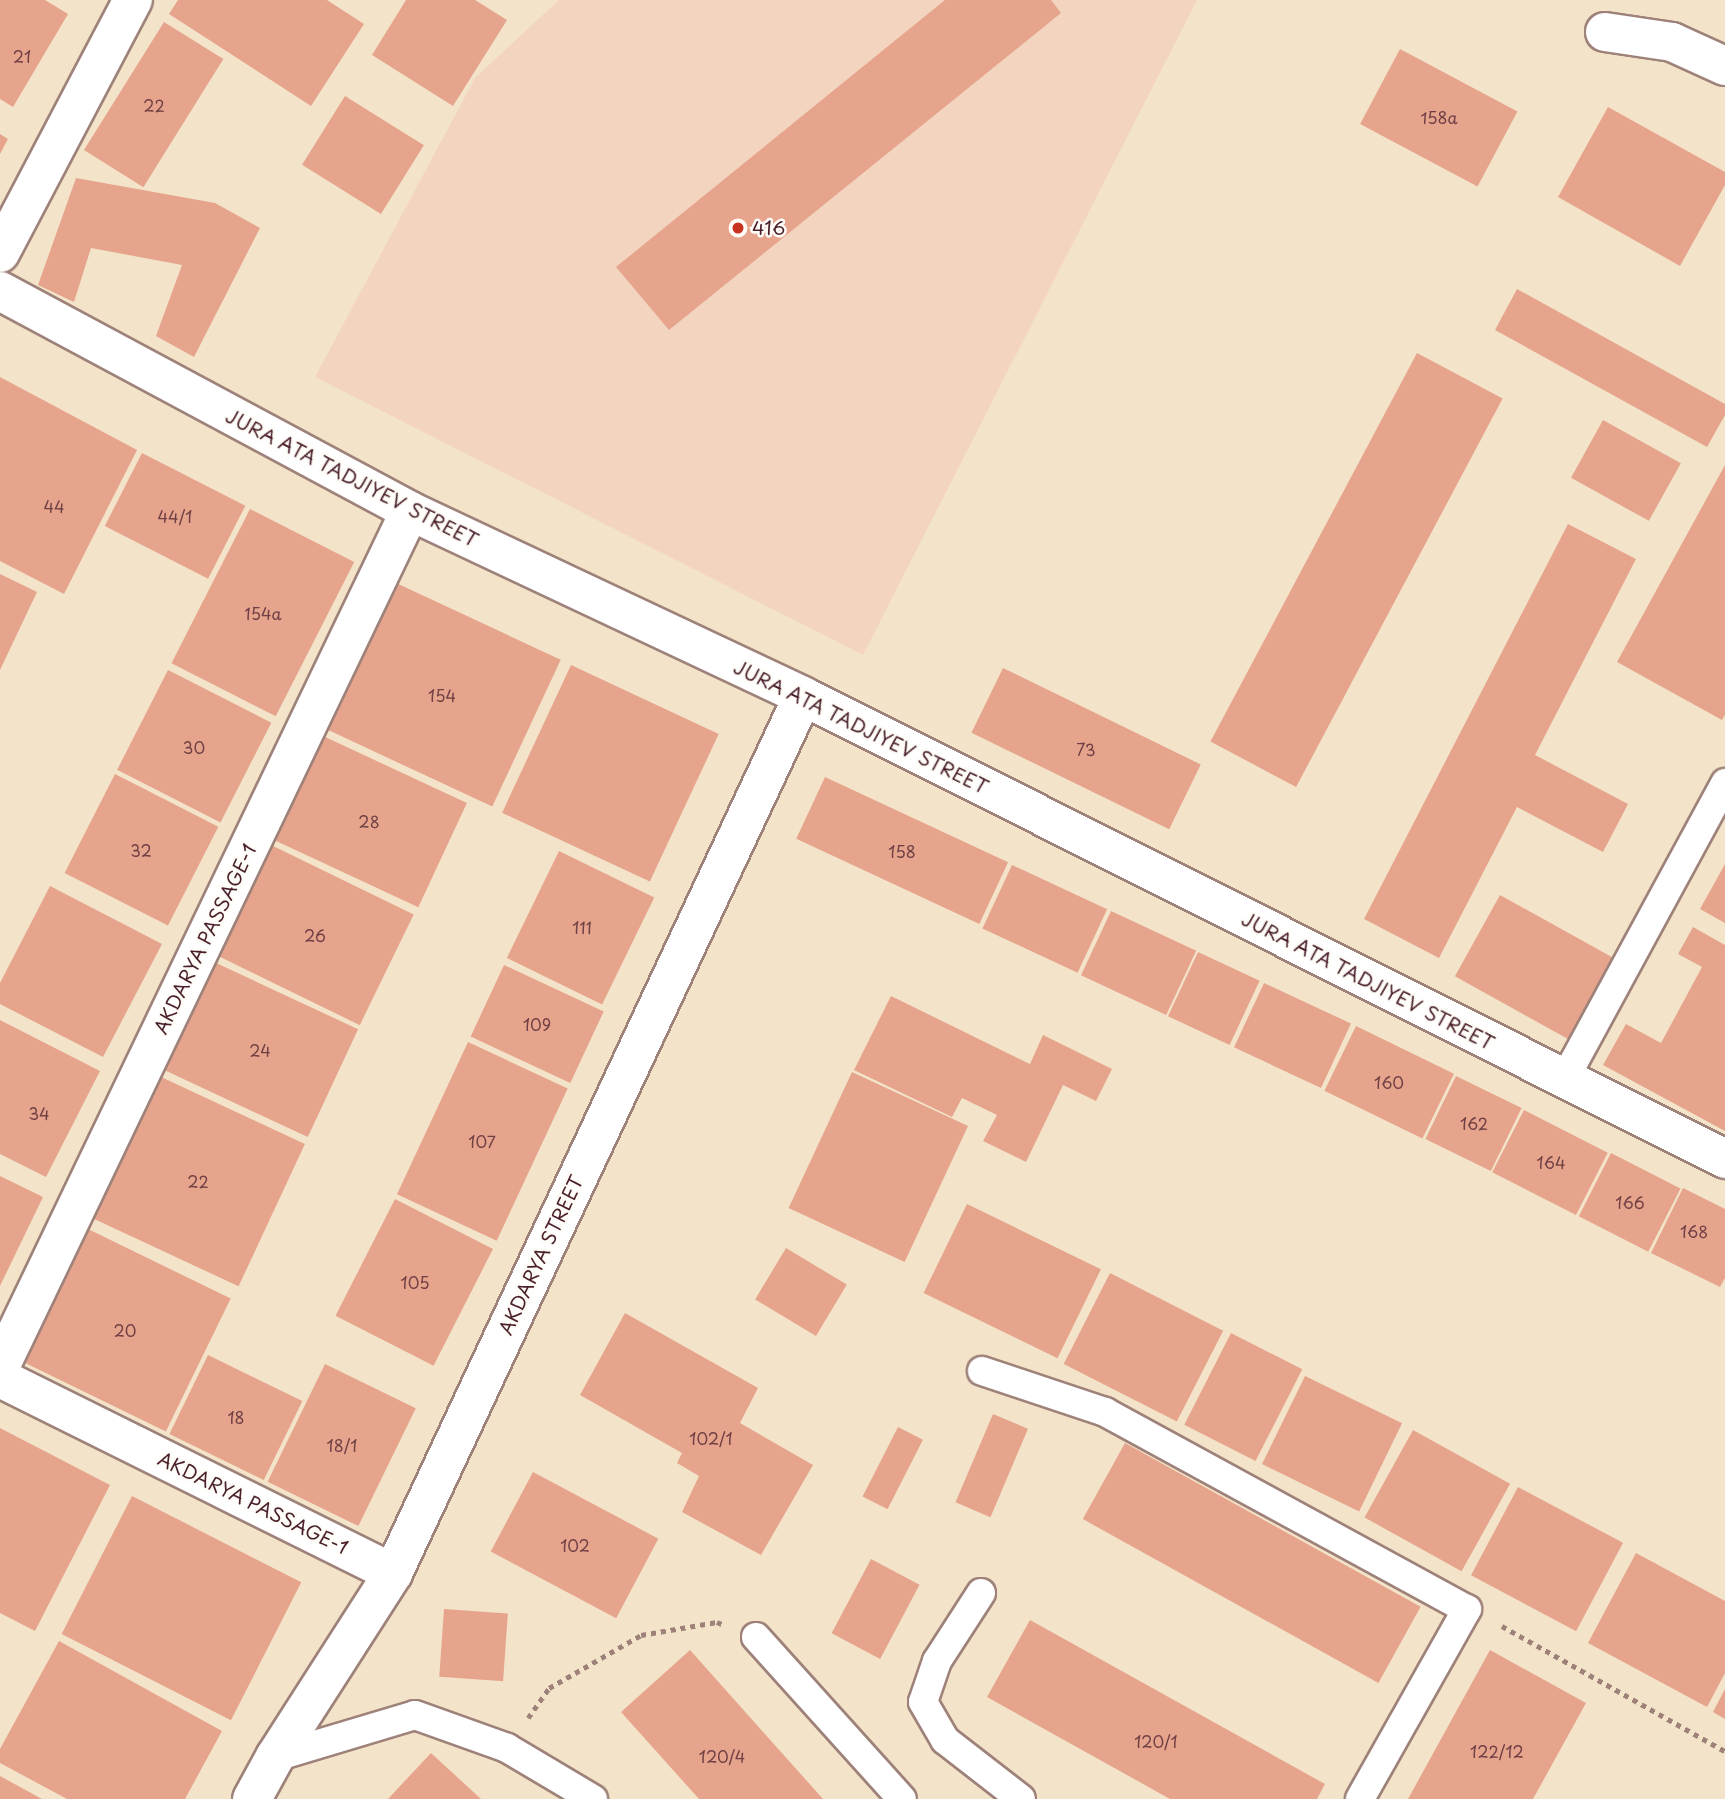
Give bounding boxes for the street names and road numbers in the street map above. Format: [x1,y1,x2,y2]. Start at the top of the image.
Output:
street label: JURA АTA TADJIYEV STREET [221,404,483,552]
street label: JURA АTA TADJIYEV STREET [730,655,992,799]
street label: AKDARYA PASSAGE-1 [149,840,261,1038]
street label: JURA АTA TADJIYEV STREET [1237,907,1499,1055]
street label: AKDARYA STREET [494,1171,588,1339]
street label: AKDARYA PASSAGE-1 [154,1447,352,1559]

